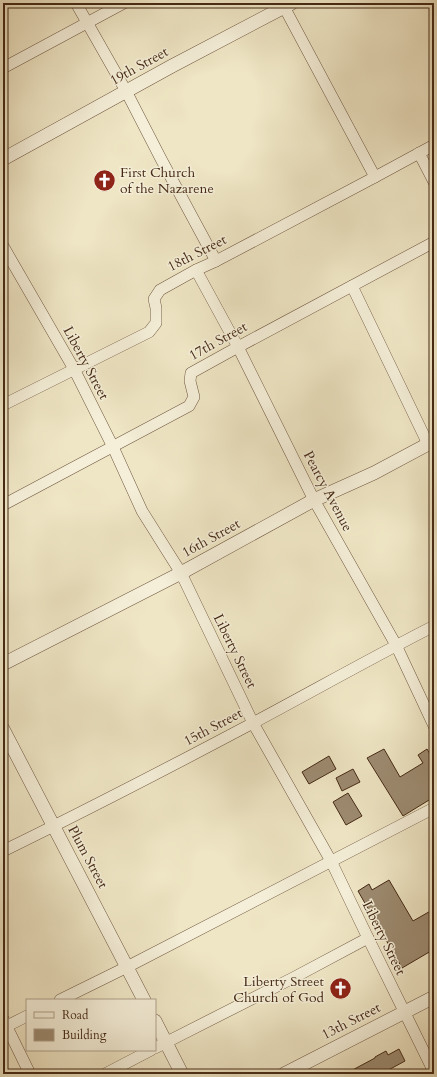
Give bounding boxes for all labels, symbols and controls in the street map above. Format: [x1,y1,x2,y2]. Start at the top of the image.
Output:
street label: 19th Street [106,42,172,90]
place label: First Church of the Nazarene [120,163,214,198]
church icon: First Church of the Nazarene [92,167,118,193]
street label: 18th Street [164,230,230,276]
street label: 17th Street [185,317,251,365]
street label: Liberty Street [59,323,114,404]
street label: Pearcy Avenue [299,447,357,535]
street label: 16th Street [178,514,244,562]
street label: Liberty Street [209,611,261,692]
street label: 15th Street [180,703,246,750]
street label: Plum Street [63,822,113,892]
street label: Liberty Street [358,898,410,979]
place label: Liberty Street Church of God [233,972,325,1007]
church icon: Liberty Street Church of God [327,976,353,1002]
street label: 13th Street [318,998,384,1044]
legend [26,999,156,1051]
text: Road [62,1007,89,1023]
text: Building [62,1027,107,1043]

